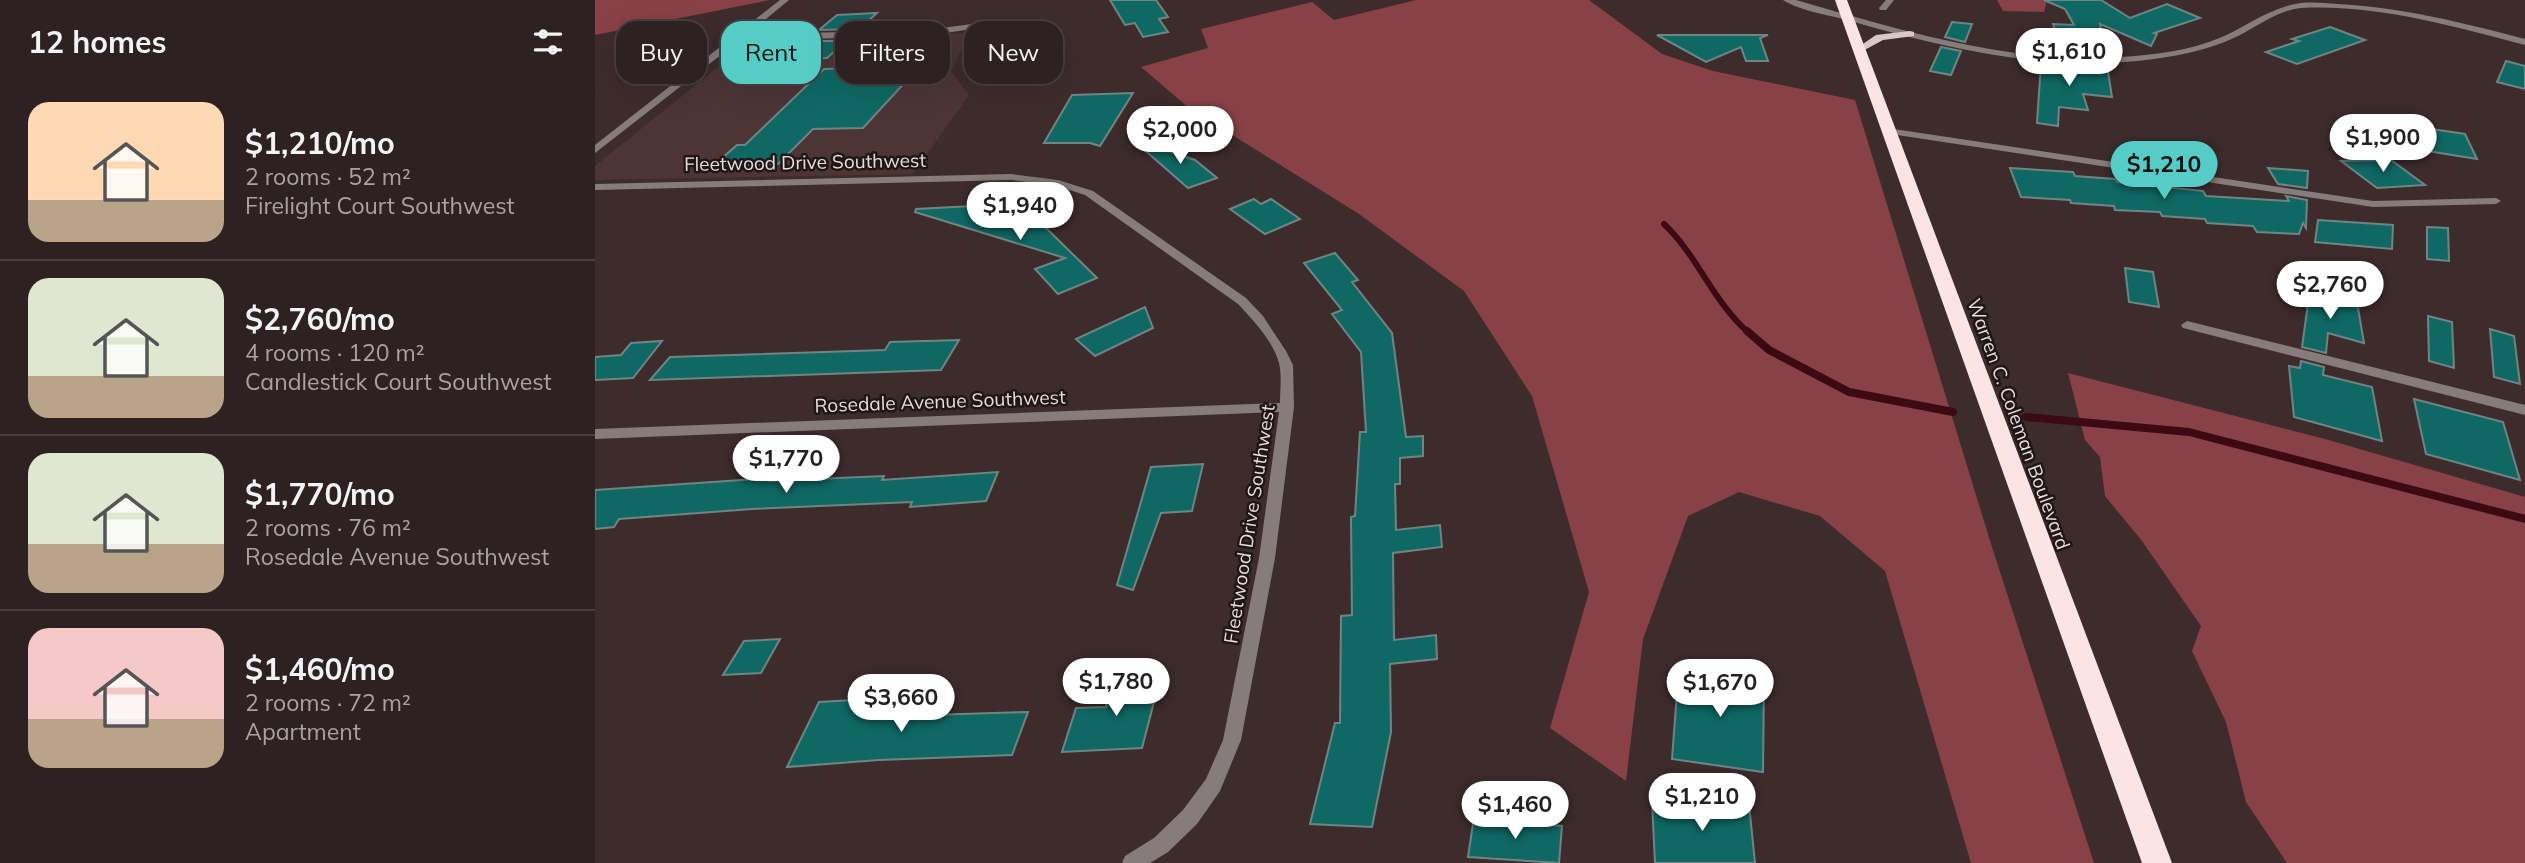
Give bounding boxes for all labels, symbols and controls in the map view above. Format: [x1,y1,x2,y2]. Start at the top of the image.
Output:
chip: Buy [616,21,707,84]
chip: Rent [721,21,821,84]
chip: Filters [835,21,950,84]
chip: New [964,21,1063,84]
text: 12 homes [28,23,167,61]
icon: filters [529,23,567,61]
pin: $1,610 [2012,28,2126,88]
text: $1,610 [2032,36,2106,65]
pin: $2,000 [1123,106,1237,166]
text: $2,000 [1143,114,1217,143]
pin: $1,900 [2326,114,2440,174]
text: $1,900 [2346,122,2420,151]
text: $1,210/mo [245,124,395,162]
icon: home [84,130,168,214]
pin: $1,210 [2107,142,2221,201]
street label: Fleetwood Drive Southwest [684,148,927,176]
text: $1,210 [2127,149,2201,178]
text: 2 rooms · 52 m² [245,162,411,191]
pin: $1,940 [963,182,1077,242]
text: $1,940 [983,190,1057,219]
text: Firelight Court Southwest [245,191,515,220]
pin: $2,760 [2273,262,2387,321]
text: $2,760 [2293,269,2367,298]
street label: Warren C. Coleman Boulevard [1962,295,2076,553]
text: $2,760/mo [245,300,395,338]
icon: home [84,306,168,390]
text: 4 rooms · 120 m² [245,338,425,367]
text: Candlestick Court Southwest [245,367,552,396]
street label: Rosedale Avenue Southwest [814,385,1066,417]
street label: Fleetwood Drive Southwest [1218,402,1280,645]
pin: $1,770 [729,435,843,495]
text: $1,770 [749,443,823,472]
text: $1,770/mo [245,475,395,513]
icon: home [84,481,168,565]
text: 2 rooms · 76 m² [245,513,411,542]
text: Rosedale Avenue Southwest [245,542,549,571]
text: $1,460/mo [245,650,395,688]
icon: home [84,656,168,740]
pin: $1,780 [1059,658,1173,718]
pin: $1,670 [1663,660,1777,719]
text: $1,780 [1079,666,1153,695]
text: $1,670 [1683,667,1757,696]
pin: $3,660 [844,674,958,734]
text: $3,660 [864,682,938,711]
text: 2 rooms · 72 m² [245,688,411,717]
text: Apartment [245,717,361,746]
pin: $1,210 [1645,774,1759,833]
text: $1,210 [1665,781,1739,810]
pin: $1,460 [1458,782,1572,841]
text: $1,460 [1478,789,1552,818]

